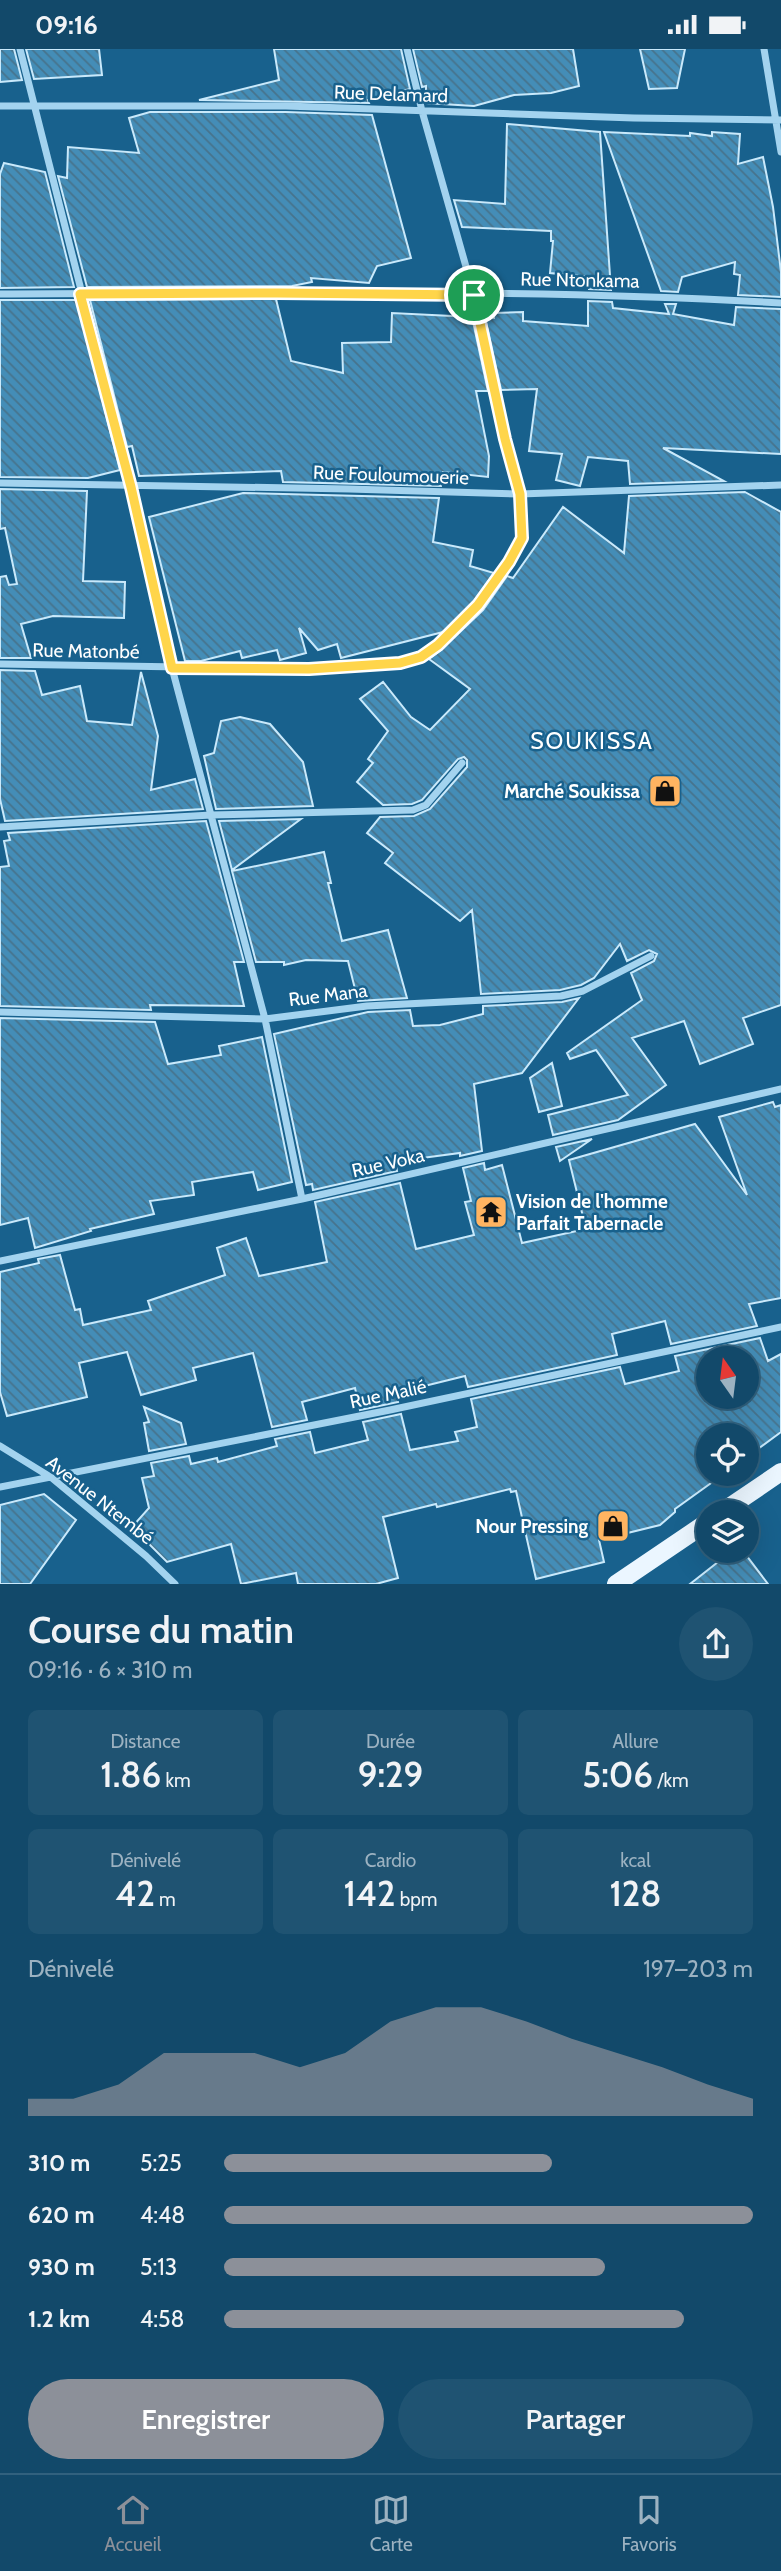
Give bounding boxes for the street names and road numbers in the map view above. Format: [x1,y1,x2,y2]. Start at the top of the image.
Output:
street label: Rue Delamard [333,81,449,107]
street label: Rue Ntonkama [520,267,640,293]
street label: Rue Fouloumouerie [313,461,470,489]
street label: Rue Matonbé [32,639,140,663]
street label: Rue Mana [287,979,369,1011]
street label: Rue Voka [350,1144,426,1182]
street label: Rue Malié [348,1375,429,1413]
street label: Avenue Ntembé [41,1451,159,1549]

